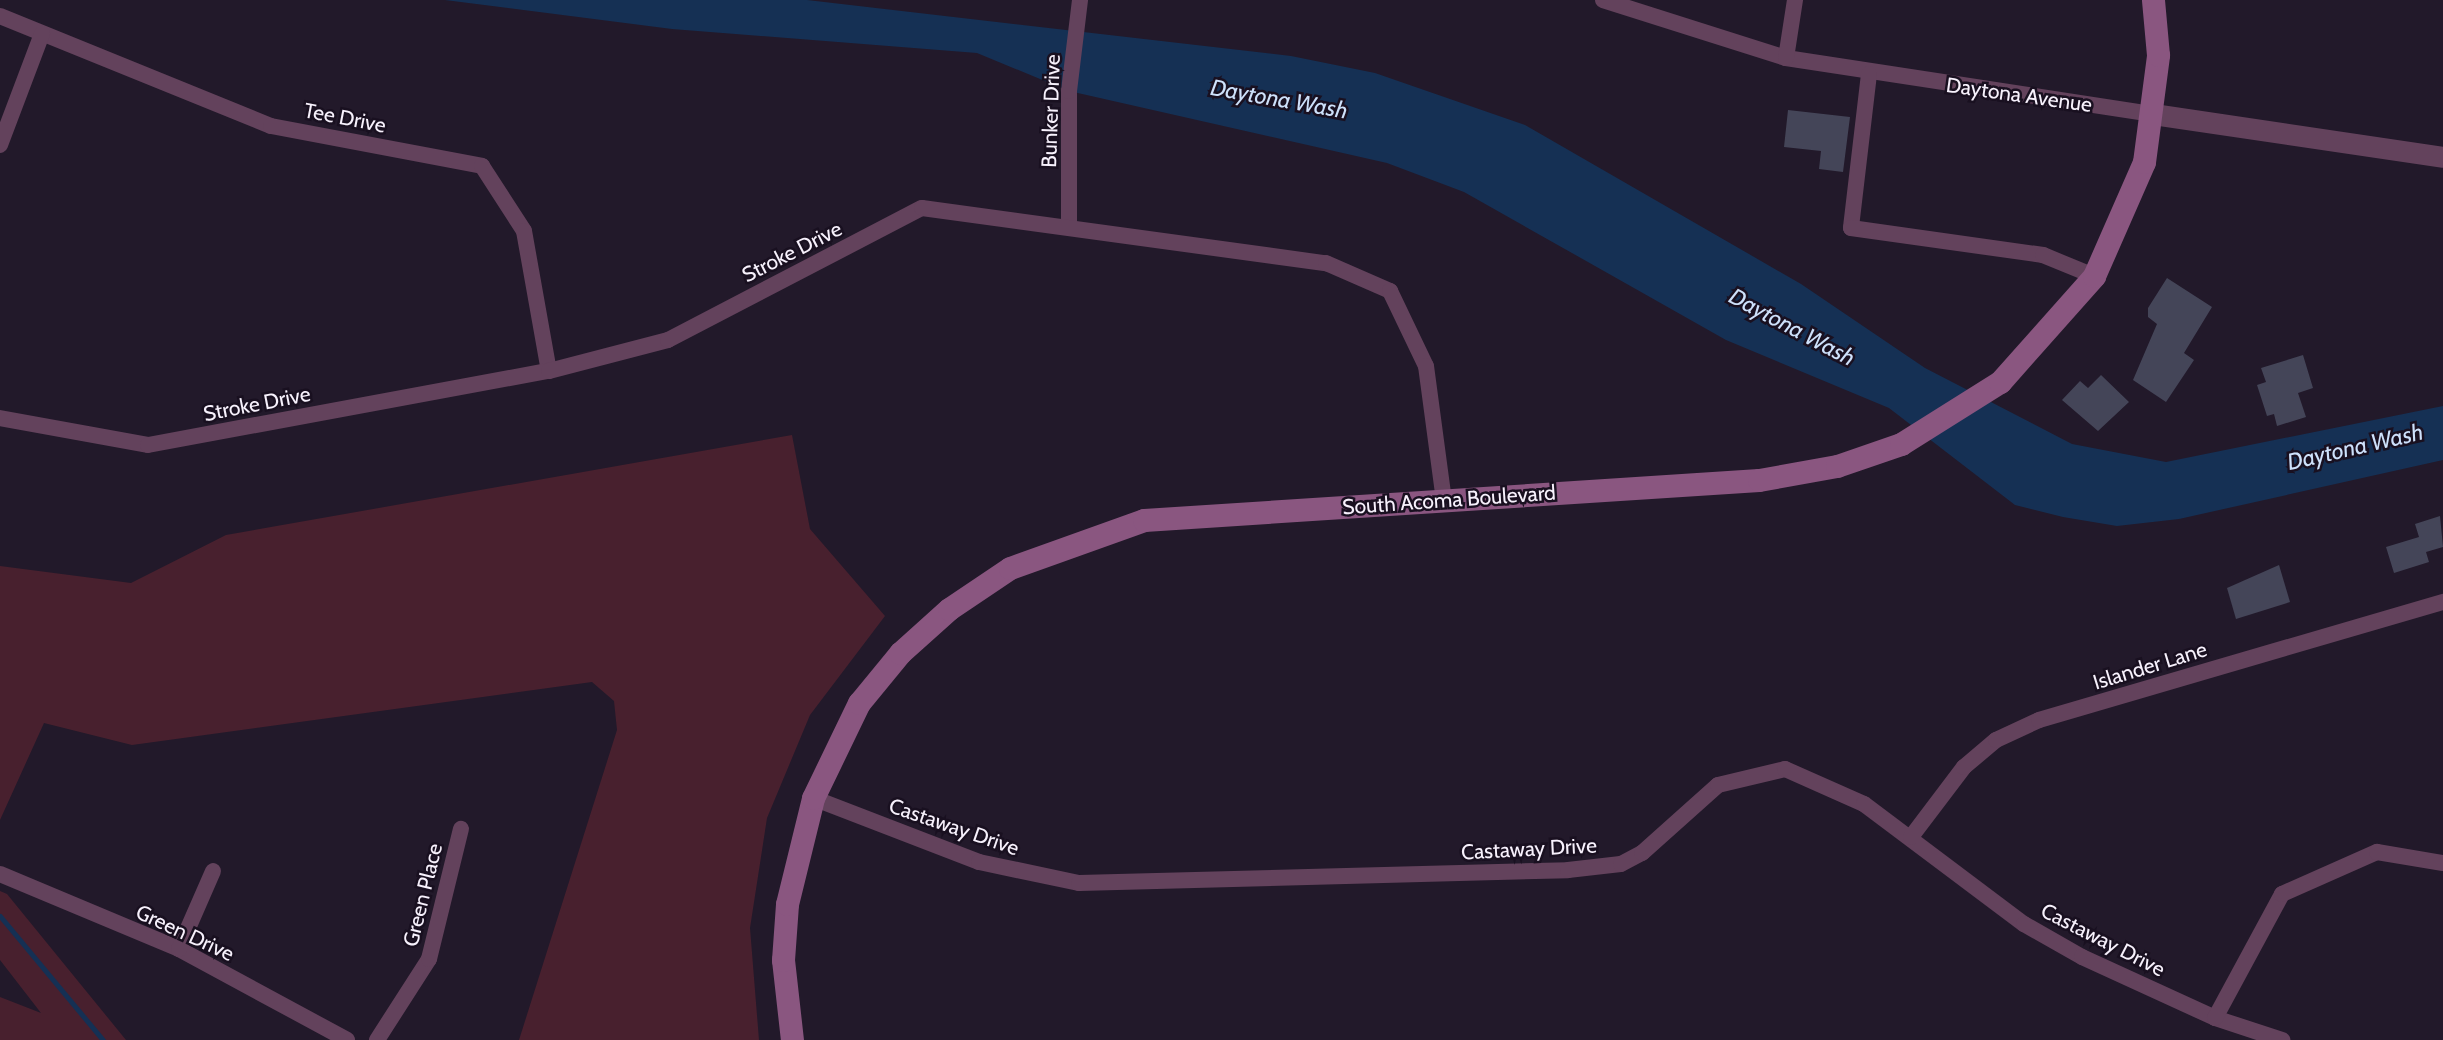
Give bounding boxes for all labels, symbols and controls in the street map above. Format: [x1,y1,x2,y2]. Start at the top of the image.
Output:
street label: Bunker Drive [1036,54,1066,168]
street label: Daytona Avenue [1944,72,2094,118]
water label: Daytona Wash [1208,73,1350,125]
street label: Tee Drive [302,98,388,138]
street label: Stroke Drive [738,216,846,288]
water label: Daytona Wash [1724,282,1860,372]
street label: Stroke Drive [201,381,313,427]
water label: Daytona Wash [2284,418,2426,476]
street label: South Acoma Boulevard [1341,480,1557,520]
street label: Islander Lane [2090,637,2210,695]
street label: Castaway Drive [886,793,1022,861]
street label: Castaway Drive [1461,833,1597,865]
street label: Green Place [398,841,448,949]
street label: Castaway Drive [2037,898,2169,982]
street label: Green Drive [132,899,238,967]

